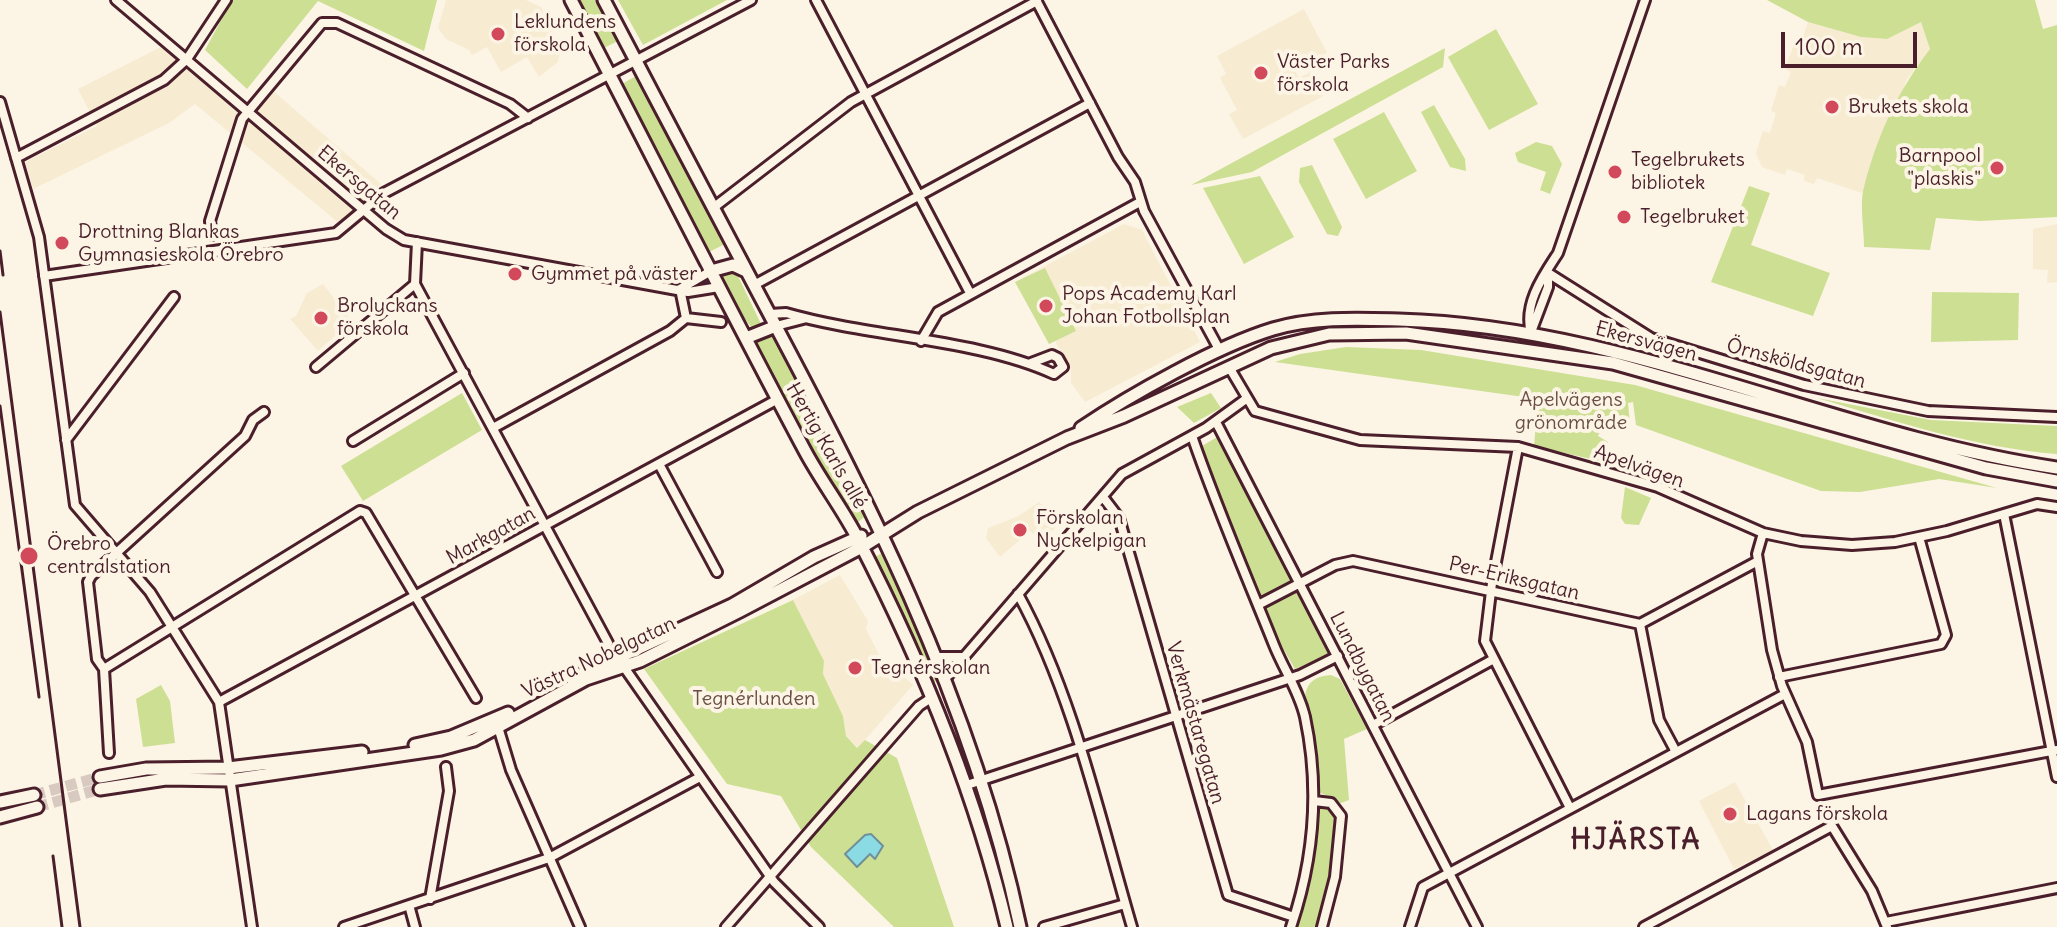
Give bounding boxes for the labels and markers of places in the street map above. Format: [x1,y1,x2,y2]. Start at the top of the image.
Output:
place label: Leklundens förskola [514,10,616,57]
marker: Leklundens förskola [489,25,507,43]
place label: Väster Parks förskola [1277,50,1390,97]
marker: Väster Parks förskola [1252,64,1270,82]
place label: Brukets skola [1848,95,1969,119]
marker: Brukets skola [1823,98,1841,116]
place label: Barnpool "plaskis" [1898,144,1981,191]
place label: Tegelbrukets bibliotek [1631,148,1745,195]
marker: Barnpool "plaskis" [1988,159,2006,177]
marker: Tegelbrukets bibliotek [1606,163,1624,181]
place label: Tegelbruket [1640,205,1745,229]
marker: Tegelbruket [1615,208,1633,226]
place label: Drottning Blankas Gymnasieskola Örebro [78,220,284,267]
marker: Drottning Blankas Gymnasieskola Örebro [53,234,71,252]
place label: Gymmet på väster [531,262,697,286]
marker: Gymmet på väster [506,265,524,283]
place label: Pops Academy Karl Johan Fotbollsplan [1062,282,1237,329]
place label: Brolyckans förskola [337,294,437,341]
marker: Pops Academy Karl Johan Fotbollsplan [1037,297,1055,315]
marker: Brolyckans förskola [312,309,330,327]
place label: Förskolan Nyckelpigan [1036,506,1147,553]
marker: Förskolan Nyckelpigan [1011,521,1029,539]
place label: Örebro centralstation [47,532,171,579]
marker: Örebro centralstation [18,545,40,567]
place label: Tegnérskolan [871,656,990,680]
marker: Tegnérskolan [846,659,864,677]
place label: Lagans förskola [1746,802,1888,826]
marker: Lagans förskola [1721,805,1739,823]

